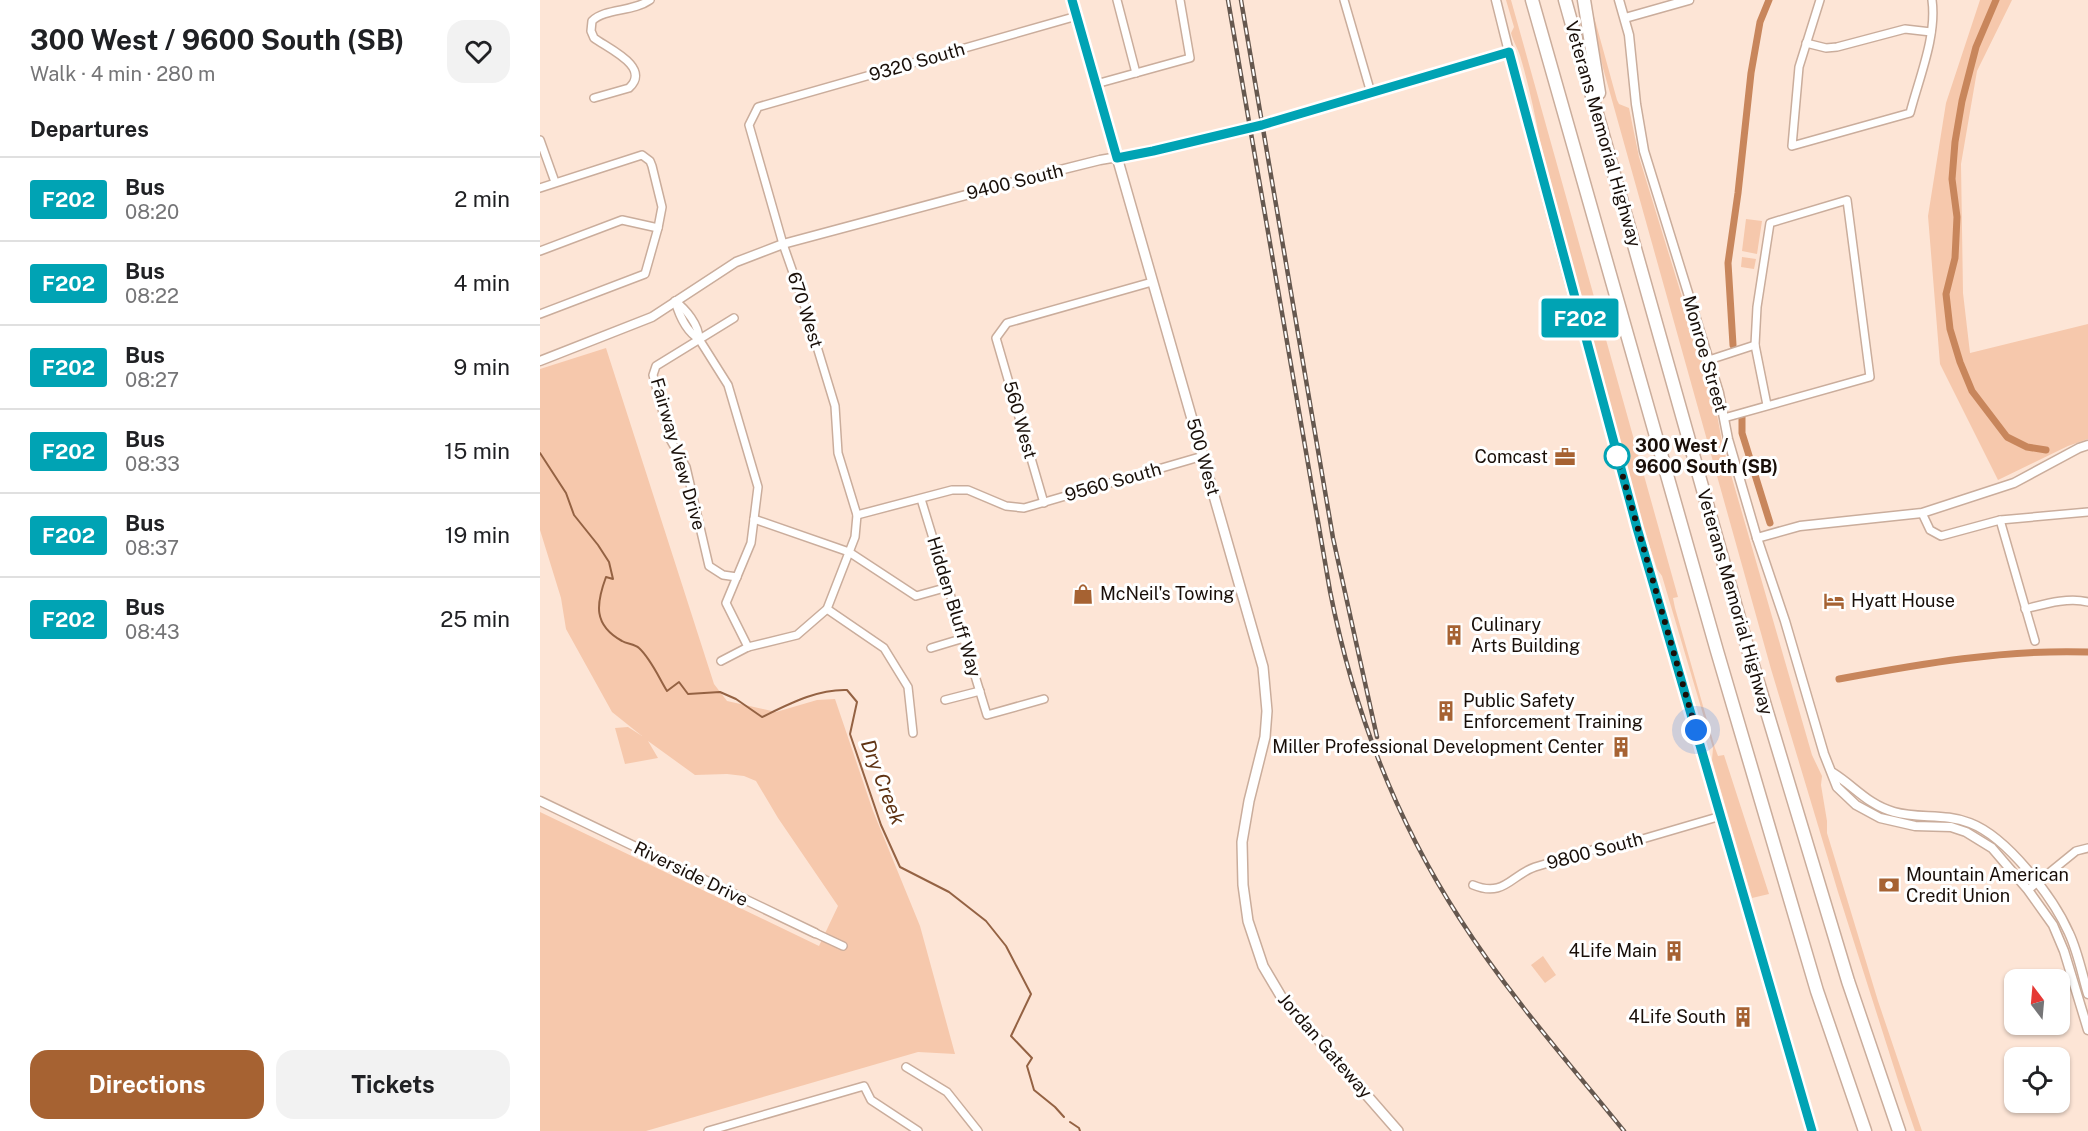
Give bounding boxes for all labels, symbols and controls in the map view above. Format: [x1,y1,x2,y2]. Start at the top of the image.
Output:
street label: Veterans Memorial Highway [1561,18,1646,250]
button: heart [447,20,510,83]
text: 300 West / 9600 South (SB) [30,23,404,56]
street label: 9320 South [867,38,967,85]
text: Walk · 4 min · 280 m [30,62,215,86]
text: Departures [30,116,149,142]
street label: 9400 South [964,159,1065,204]
text: Bus [125,174,165,200]
text: 2 min [454,186,510,212]
text: F202 [42,187,95,212]
text: 08:20 [125,200,179,224]
text: Bus [125,258,165,284]
street label: 670 West [783,269,828,351]
text: 4 min [454,270,510,296]
text: F202 [42,271,95,296]
text: 08:22 [125,284,179,308]
street label: Monroe Street [1679,293,1732,415]
line badge: F202 [1538,298,1622,338]
text: F202 [1553,306,1607,331]
text: Bus [125,342,165,368]
text: 9 min [454,354,510,380]
text: F202 [42,355,95,380]
text: 08:27 [125,368,179,392]
street label: Fairway View Drive [647,375,710,532]
street label: 560 West [999,379,1042,461]
street label: 500 West [1182,416,1225,498]
text: Bus [125,426,165,452]
place label: 300 West / 9600 South (SB) [1635,435,1778,477]
text: 15 min [444,438,510,464]
text: F202 [42,439,95,464]
marker: 300 West / 9600 South (SB) [1604,443,1630,469]
office icon: Comcast [1553,445,1577,469]
place label: Comcast [1474,446,1548,467]
text: 08:33 [125,452,180,476]
street label: 9560 South [1062,458,1163,505]
street label: Veterans Memorial Highway [1693,486,1778,718]
text: Bus [125,510,165,536]
text: 19 min [445,522,510,548]
text: F202 [42,523,95,548]
street label: Hidden Bluff Way [923,534,986,680]
text: 08:37 [125,536,179,560]
shop icon: McNeil's Towing [1071,582,1095,606]
place label: McNeil's Towing [1100,583,1235,604]
hotel icon: Hyatt House [1822,589,1846,613]
place label: Hyatt House [1851,590,1955,611]
text: Bus [125,594,165,620]
text: 25 min [440,606,510,632]
text: F202 [42,607,95,632]
place label: Culinary Arts Building [1471,614,1580,656]
text: 08:43 [125,620,180,644]
building icon: Culinary Arts Building [1442,623,1466,647]
place label: Public Safety Enforcement Training [1463,690,1643,732]
building icon: Public Safety Enforcement Training [1434,699,1458,723]
your location [1681,715,1711,745]
building icon: Miller Professional Development Center [1609,735,1633,759]
water label: Dry Creek [856,736,910,828]
place label: Miller Professional Development Center [1272,736,1604,757]
street label: 9800 South [1544,828,1645,873]
street label: Riverside Drive [631,837,752,910]
place label: Mountain American Credit Union [1906,864,2069,906]
bank icon: Mountain American Credit Union [1877,873,1901,897]
building icon: 4Life Main [1662,939,1686,963]
place label: 4Life Main [1569,940,1657,961]
north arrow [2004,969,2070,1035]
map controls [2004,969,2070,1113]
street label: Jordan Gateway [1274,989,1377,1103]
building icon: 4Life South [1731,1005,1755,1029]
place label: 4Life South [1628,1006,1726,1027]
button: locate [2004,1047,2070,1113]
button: Directions [30,1050,264,1119]
button: Tickets [276,1050,510,1119]

